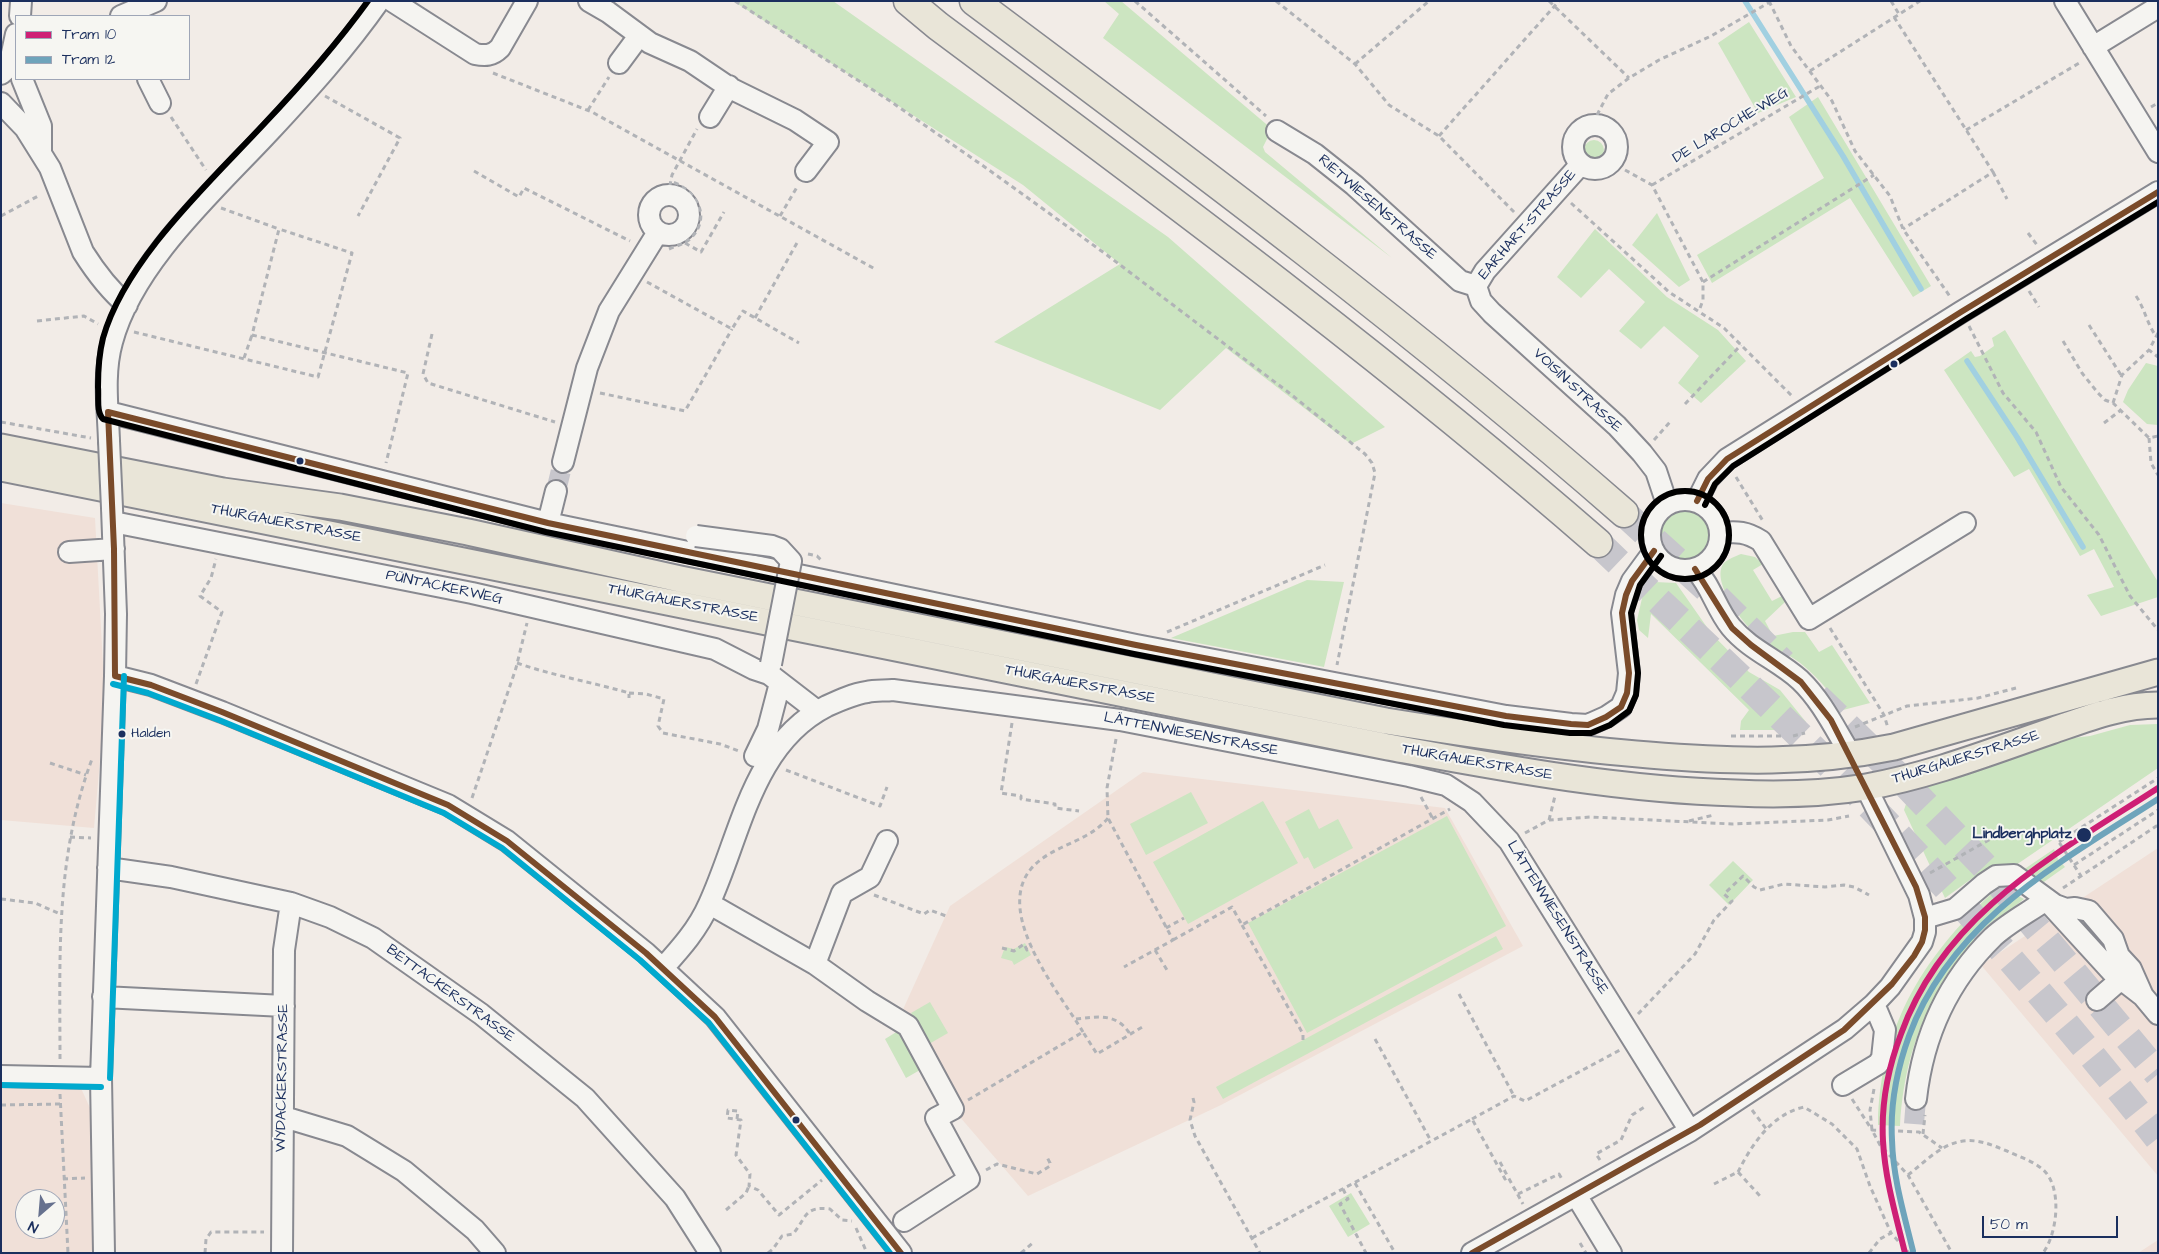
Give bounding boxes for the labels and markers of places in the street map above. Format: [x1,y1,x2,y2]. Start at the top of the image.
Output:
unlabelled marker [1889,359,1899,369]
unlabelled marker [295,456,305,466]
place label: Halden [131,726,171,742]
marker: Halden [117,729,127,739]
place label: Lindberghplatz [1972,826,2072,844]
marker: Lindberghplatz [2075,826,2093,844]
unlabelled marker [791,1115,801,1125]

